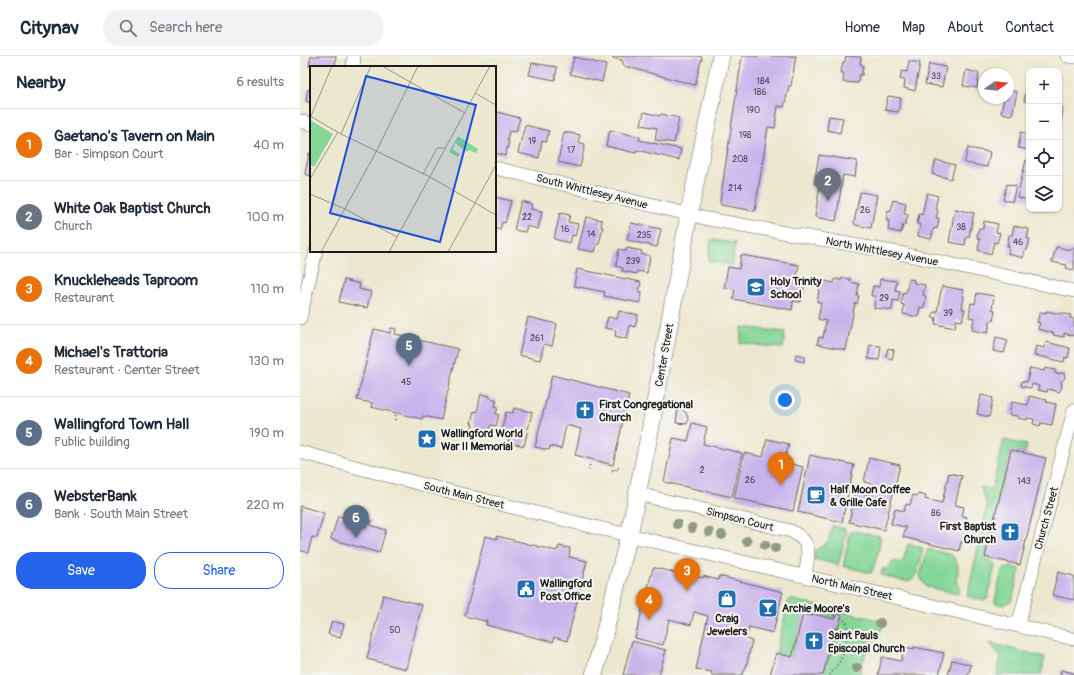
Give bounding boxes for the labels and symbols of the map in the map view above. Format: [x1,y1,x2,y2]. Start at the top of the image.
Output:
inset map [310,66,496,252]
north arrow [978,68,1014,104]
house number: 33 [931,71,941,82]
house number: 184 [756,76,770,87]
house number: 186 [753,87,767,98]
house number: 190 [746,105,760,116]
house number: 198 [739,130,752,141]
house number: 19 [528,136,536,147]
house number: 17 [567,145,575,156]
house number: 208 [732,154,748,165]
pin: 2 [815,168,841,201]
street label: South Whittlesey Avenue [535,171,650,212]
house number: 214 [728,183,743,194]
house number: 26 [860,205,870,216]
house number: 22 [522,212,532,223]
house number: 38 [956,222,966,233]
house number: 16 [561,224,569,235]
house number: 14 [587,229,596,240]
house number: 235 [637,230,651,241]
street label: North Whittlesey Avenue [825,234,940,269]
house number: 46 [1013,237,1023,248]
house number: 239 [626,256,641,267]
place label: Holy Trinity School [770,275,822,301]
school or university icon: Holy Trinity School [745,276,767,298]
house number: 29 [879,293,889,304]
house number: 39 [943,308,953,319]
street label: Center Street [653,322,677,388]
pin: 5 [396,333,422,366]
house number: 261 [530,333,544,344]
house number: 45 [401,377,411,388]
your location [775,390,795,410]
place label: First Congregational Church [599,398,694,424]
church icon: First Congregational Church [574,399,596,421]
place label: Wallingford World War II Memorial [441,427,523,453]
place icon: Wallingford World War II Memorial [416,428,438,450]
pin: 1 [768,452,794,485]
house number: 2 [699,465,705,476]
house number: 26 [745,475,755,486]
house number: 143 [1017,476,1031,487]
street label: South Main Street [422,479,506,512]
place label: Half Moon Coffee & Grille Cafe [830,483,911,509]
cafe icon: Half Moon Coffee & Grille Cafe [805,484,827,506]
street label: Church Street [1032,485,1061,551]
pin: 6 [343,505,369,538]
street label: Simpson Court [705,505,775,534]
house number: 86 [931,508,941,519]
place label: First Baptist Church [939,520,997,546]
church icon: First Baptist Church [999,521,1021,543]
pin: 3 [674,558,700,591]
street label: North Main Street [810,572,894,603]
place label: Wallingford Post Office [540,577,592,603]
public building icon: Wallingford Post Office [515,578,537,600]
pin: 4 [636,587,662,620]
shop icon: Craig Jewelers [716,588,738,610]
bar icon: Archie Moore's [757,597,779,619]
place label: Archie Moore's [782,602,850,615]
place label: Craig Jewelers [707,612,747,638]
house number: 50 [389,625,401,636]
place label: Saint Pauls Episcopal Church [828,629,905,655]
church icon: Saint Pauls Episcopal Church [803,630,825,652]

